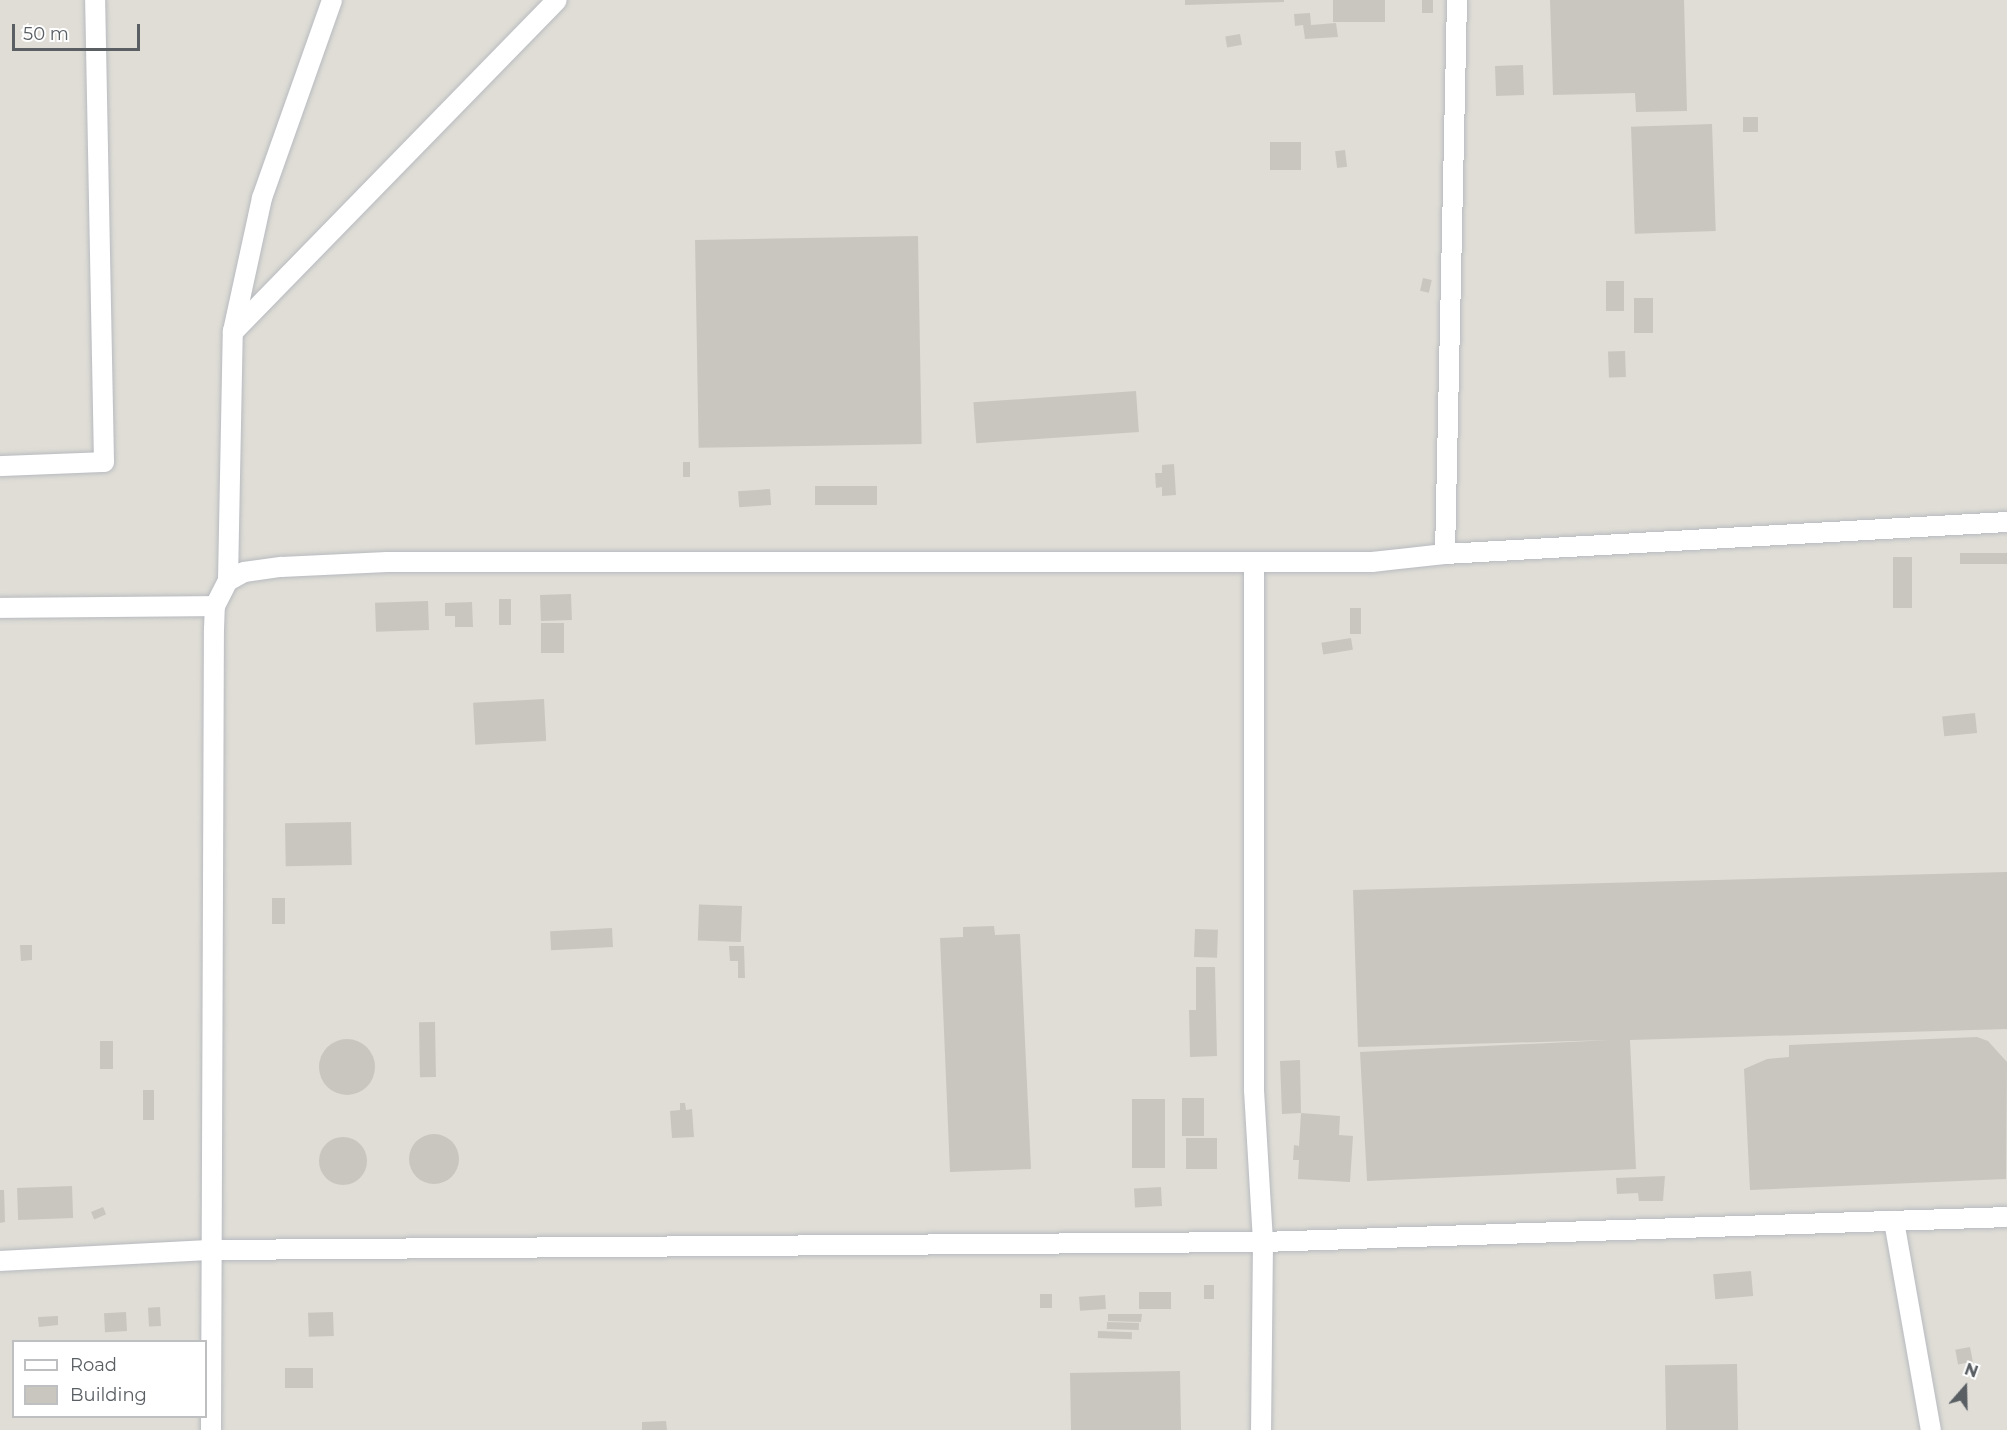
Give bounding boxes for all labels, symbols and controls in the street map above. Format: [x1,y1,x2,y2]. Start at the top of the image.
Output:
scale bar [15,12,142,50]
text: 50 m [23,23,69,45]
legend [12,1340,207,1418]
text: Road [70,1354,117,1376]
north arrow [1935,1358,1995,1418]
text: N [1962,1359,1981,1382]
text: Building [70,1384,147,1406]

